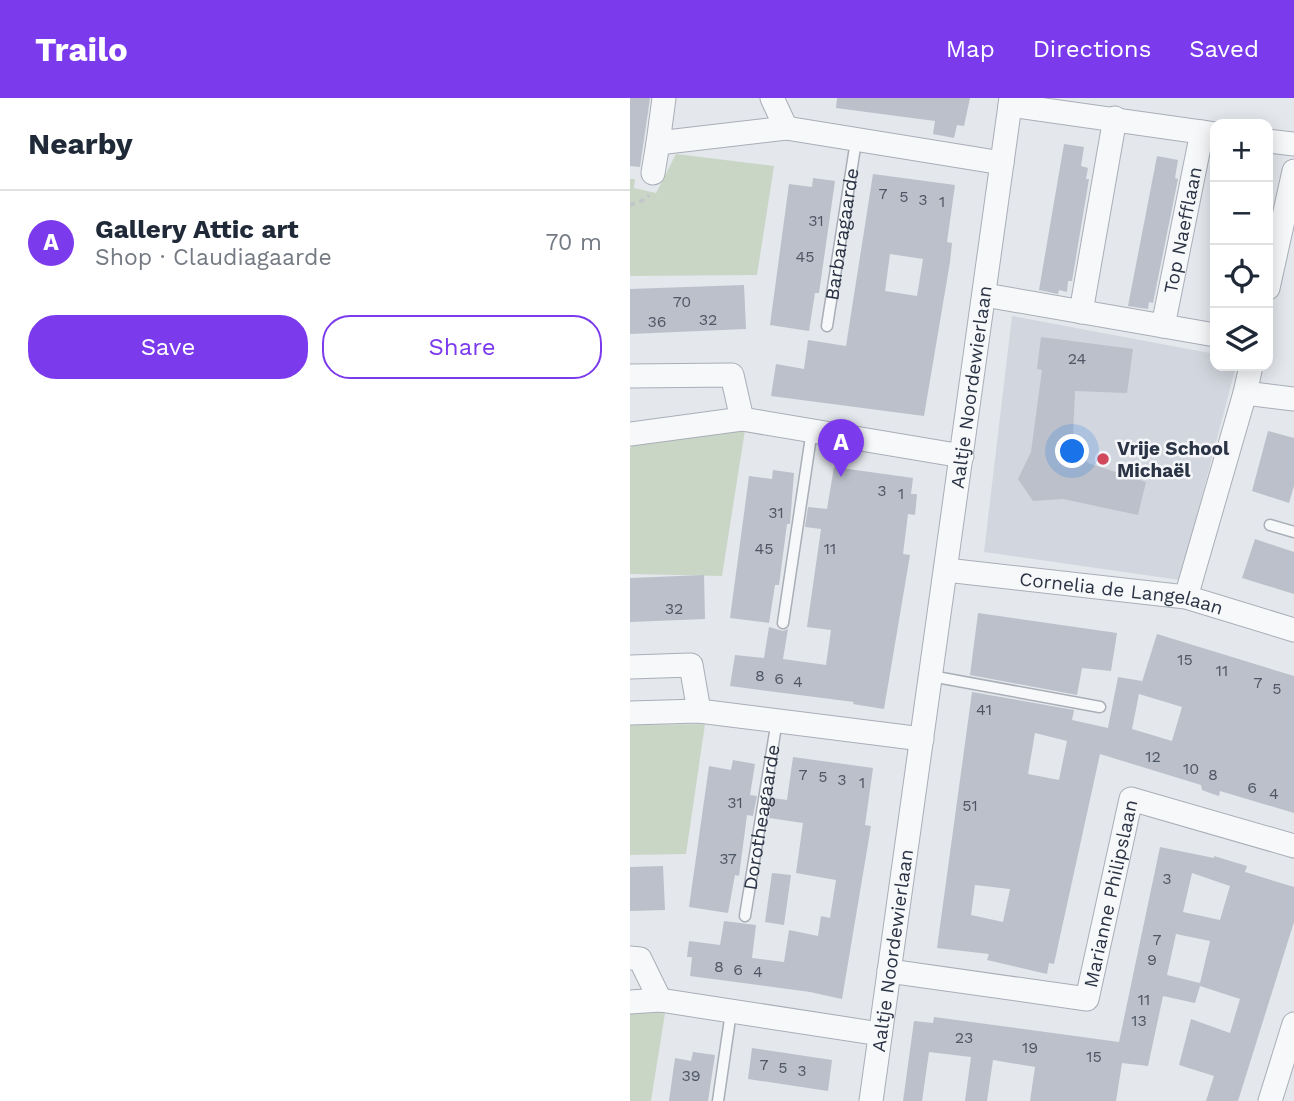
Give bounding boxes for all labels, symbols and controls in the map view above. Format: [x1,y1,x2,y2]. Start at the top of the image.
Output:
text: Trailo [35,30,128,69]
text: Map [946,35,995,63]
text: Directions [1033,35,1151,63]
text: Saved [1189,35,1259,63]
map controls [1210,119,1273,371]
button: + [1210,119,1273,182]
text: Nearby [28,126,133,161]
street label: Top Naefflaan [1159,165,1207,295]
street label: Barbaragaarde [820,166,864,302]
button: − [1210,182,1273,245]
house number: 7 [879,184,888,203]
house number: 5 [899,187,909,206]
house number: 3 [918,190,928,209]
house number: 1 [939,192,945,211]
house number: 31 [808,211,824,230]
text: Gallery Attic art [95,214,299,244]
text: A [43,229,59,256]
text: 70 m [545,229,602,256]
text: Shop · Claudiagaarde [95,244,332,271]
button: locate [1210,245,1273,308]
house number: 45 [795,247,815,266]
street label: Aaltje Noordewierlaan [946,284,997,490]
house number: 70 [673,292,691,311]
button: layers [1210,308,1273,371]
house number: 32 [699,310,717,329]
house number: 36 [647,312,667,331]
button: Save [28,315,308,379]
button: Share [322,315,602,379]
house number: 24 [1068,349,1087,368]
pin: A [818,419,864,477]
your location [1055,434,1089,468]
place label: Vrije School Michaël [1117,437,1230,482]
marker: Vrije School Michaël [1095,451,1111,467]
house number: 3 [877,481,887,500]
house number: 1 [898,484,904,503]
house number: 31 [768,503,784,522]
house number: 45 [754,539,774,558]
house number: 11 [824,539,836,558]
street label: Cornelia de Langelaan [1018,567,1226,620]
house number: 32 [665,599,683,618]
house number: 15 [1177,650,1193,669]
house number: 11 [1216,661,1228,680]
house number: 8 [755,666,765,685]
house number: 6 [774,669,784,688]
house number: 4 [793,672,803,691]
house number: 7 [1254,673,1263,692]
house number: 5 [1272,679,1282,698]
house number: 41 [976,700,992,719]
street label: Dorotheagaarde [738,743,785,892]
house number: 12 [1145,747,1161,766]
house number: 10 [1183,759,1199,778]
house number: 7 [799,765,808,784]
house number: 8 [1208,765,1218,784]
house number: 5 [818,767,828,786]
house number: 3 [837,770,847,789]
house number: 1 [859,773,865,792]
house number: 6 [1247,778,1257,797]
house number: 4 [1269,784,1279,803]
house number: 31 [727,793,743,812]
house number: 51 [962,796,978,815]
street label: Marianne Philipslaan [1079,797,1143,990]
street label: Aaltje Noordewierlaan [867,848,918,1054]
house number: 37 [719,849,737,868]
house number: 3 [1162,869,1172,888]
house number: 7 [1153,930,1162,949]
house number: 9 [1147,950,1157,969]
house number: 8 [714,957,724,976]
house number: 6 [733,960,743,979]
house number: 4 [753,962,763,981]
house number: 11 [1138,990,1150,1009]
house number: 13 [1131,1011,1147,1030]
house number: 23 [955,1028,973,1047]
house number: 19 [1022,1038,1038,1057]
house number: 15 [1086,1047,1102,1066]
house number: 7 [760,1055,769,1074]
house number: 5 [778,1058,788,1077]
house number: 3 [797,1061,807,1080]
house number: 39 [681,1066,701,1085]

